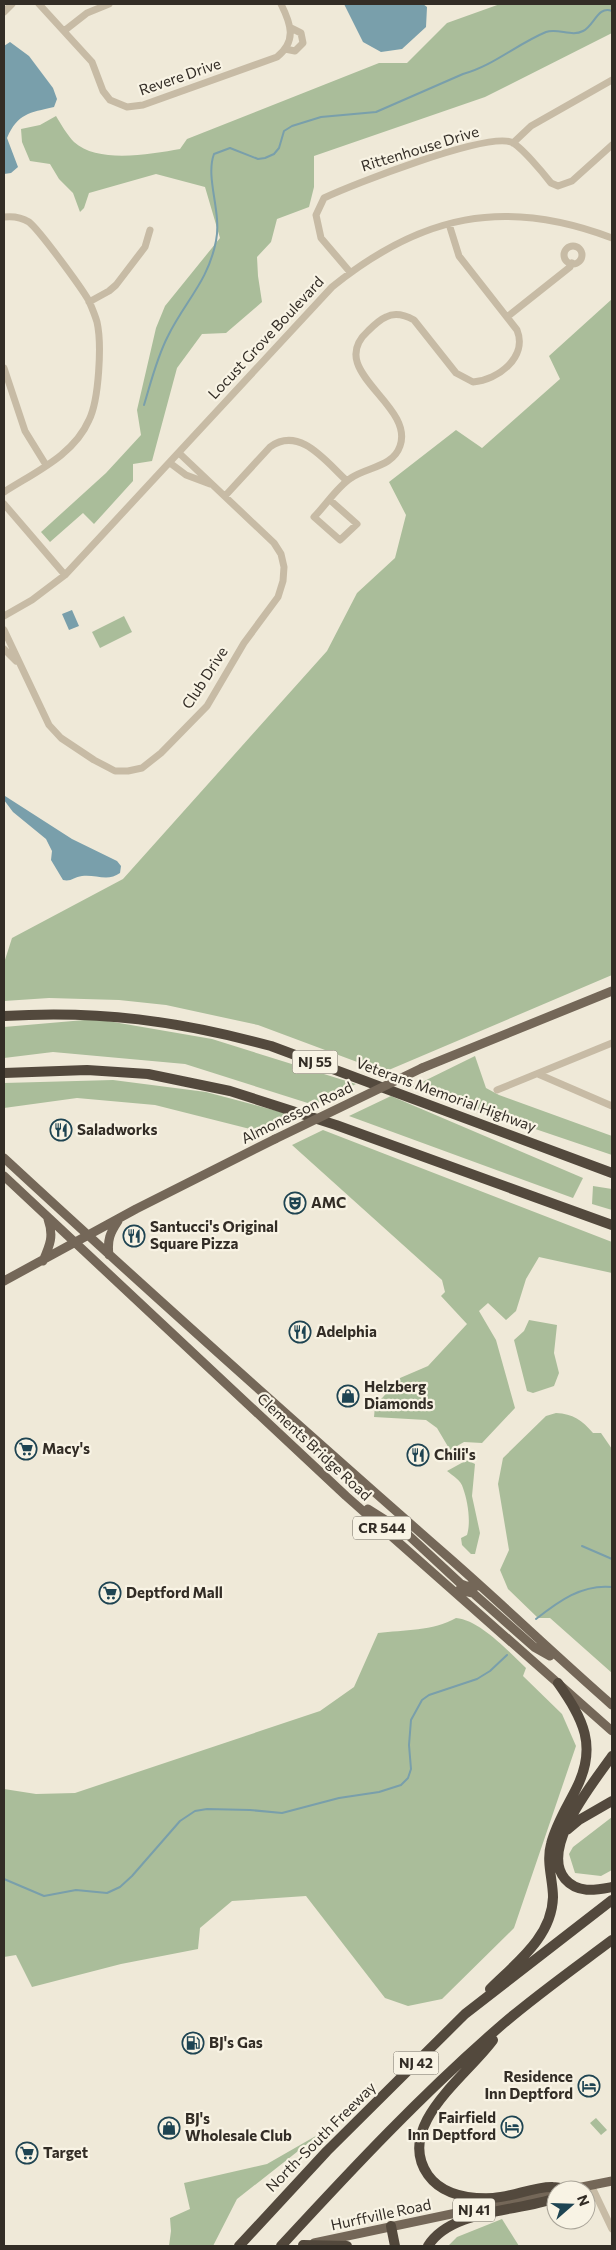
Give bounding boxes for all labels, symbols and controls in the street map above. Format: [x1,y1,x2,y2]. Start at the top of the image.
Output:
street label: Revere Drive [136,54,223,98]
street label: Rittenhouse Drive [359,122,481,175]
street label: Locust Grove Boulevard [204,272,327,402]
street label: Club Drive [177,643,231,712]
road number: NJ 55 [292,1050,338,1074]
street label: Veterans Memorial Highway [354,1053,539,1135]
street label: Almonesson Road [238,1077,355,1147]
restaurant icon: Saladworks [49,1118,73,1142]
place label: Saladworks [77,1120,158,1138]
theatre icon: AMC [283,1191,307,1215]
place label: AMC [311,1193,346,1211]
place label: Santucci's Original Square Pizza [150,1217,278,1252]
restaurant icon: Santucci's Original Square Pizza [122,1224,146,1248]
restaurant icon: Adelphia [288,1320,312,1344]
place label: Adelphia [316,1322,377,1340]
place label: Helzberg Diamonds [364,1377,434,1412]
shop icon: Helzberg Diamonds [336,1384,360,1408]
street label: Clements Bridge Road [254,1389,375,1504]
supermarket icon: Macy's [14,1437,38,1461]
place label: Macy's [42,1439,90,1457]
restaurant icon: Chili's [406,1443,430,1467]
place label: Chili's [434,1445,476,1463]
road number: CR 544 [353,1516,411,1540]
supermarket icon: Deptford Mall [98,1581,122,1605]
place label: Deptford Mall [126,1583,223,1601]
fuel station icon: BJ's Gas [181,2031,205,2055]
place label: BJ's Gas [209,2033,263,2051]
road number: NJ 42 [394,2052,438,2074]
place label: Residence Inn Deptford [484,2067,573,2102]
hotel icon: Residence Inn Deptford [577,2074,601,2098]
street label: North-South Freeway [262,2077,379,2195]
place label: Fairfield Inn Deptford [407,2108,496,2143]
place label: BJ's Wholesale Club [185,2109,292,2144]
hotel icon: Fairfield Inn Deptford [500,2115,524,2139]
shop icon: BJ's Wholesale Club [157,2116,181,2140]
supermarket icon: Target [15,2141,39,2165]
place label: Target [43,2143,88,2161]
north arrow [546,2180,596,2230]
text: N [574,2193,593,2208]
street label: Hurffville Road [329,2195,433,2233]
road number: NJ 41 [453,2198,495,2222]

